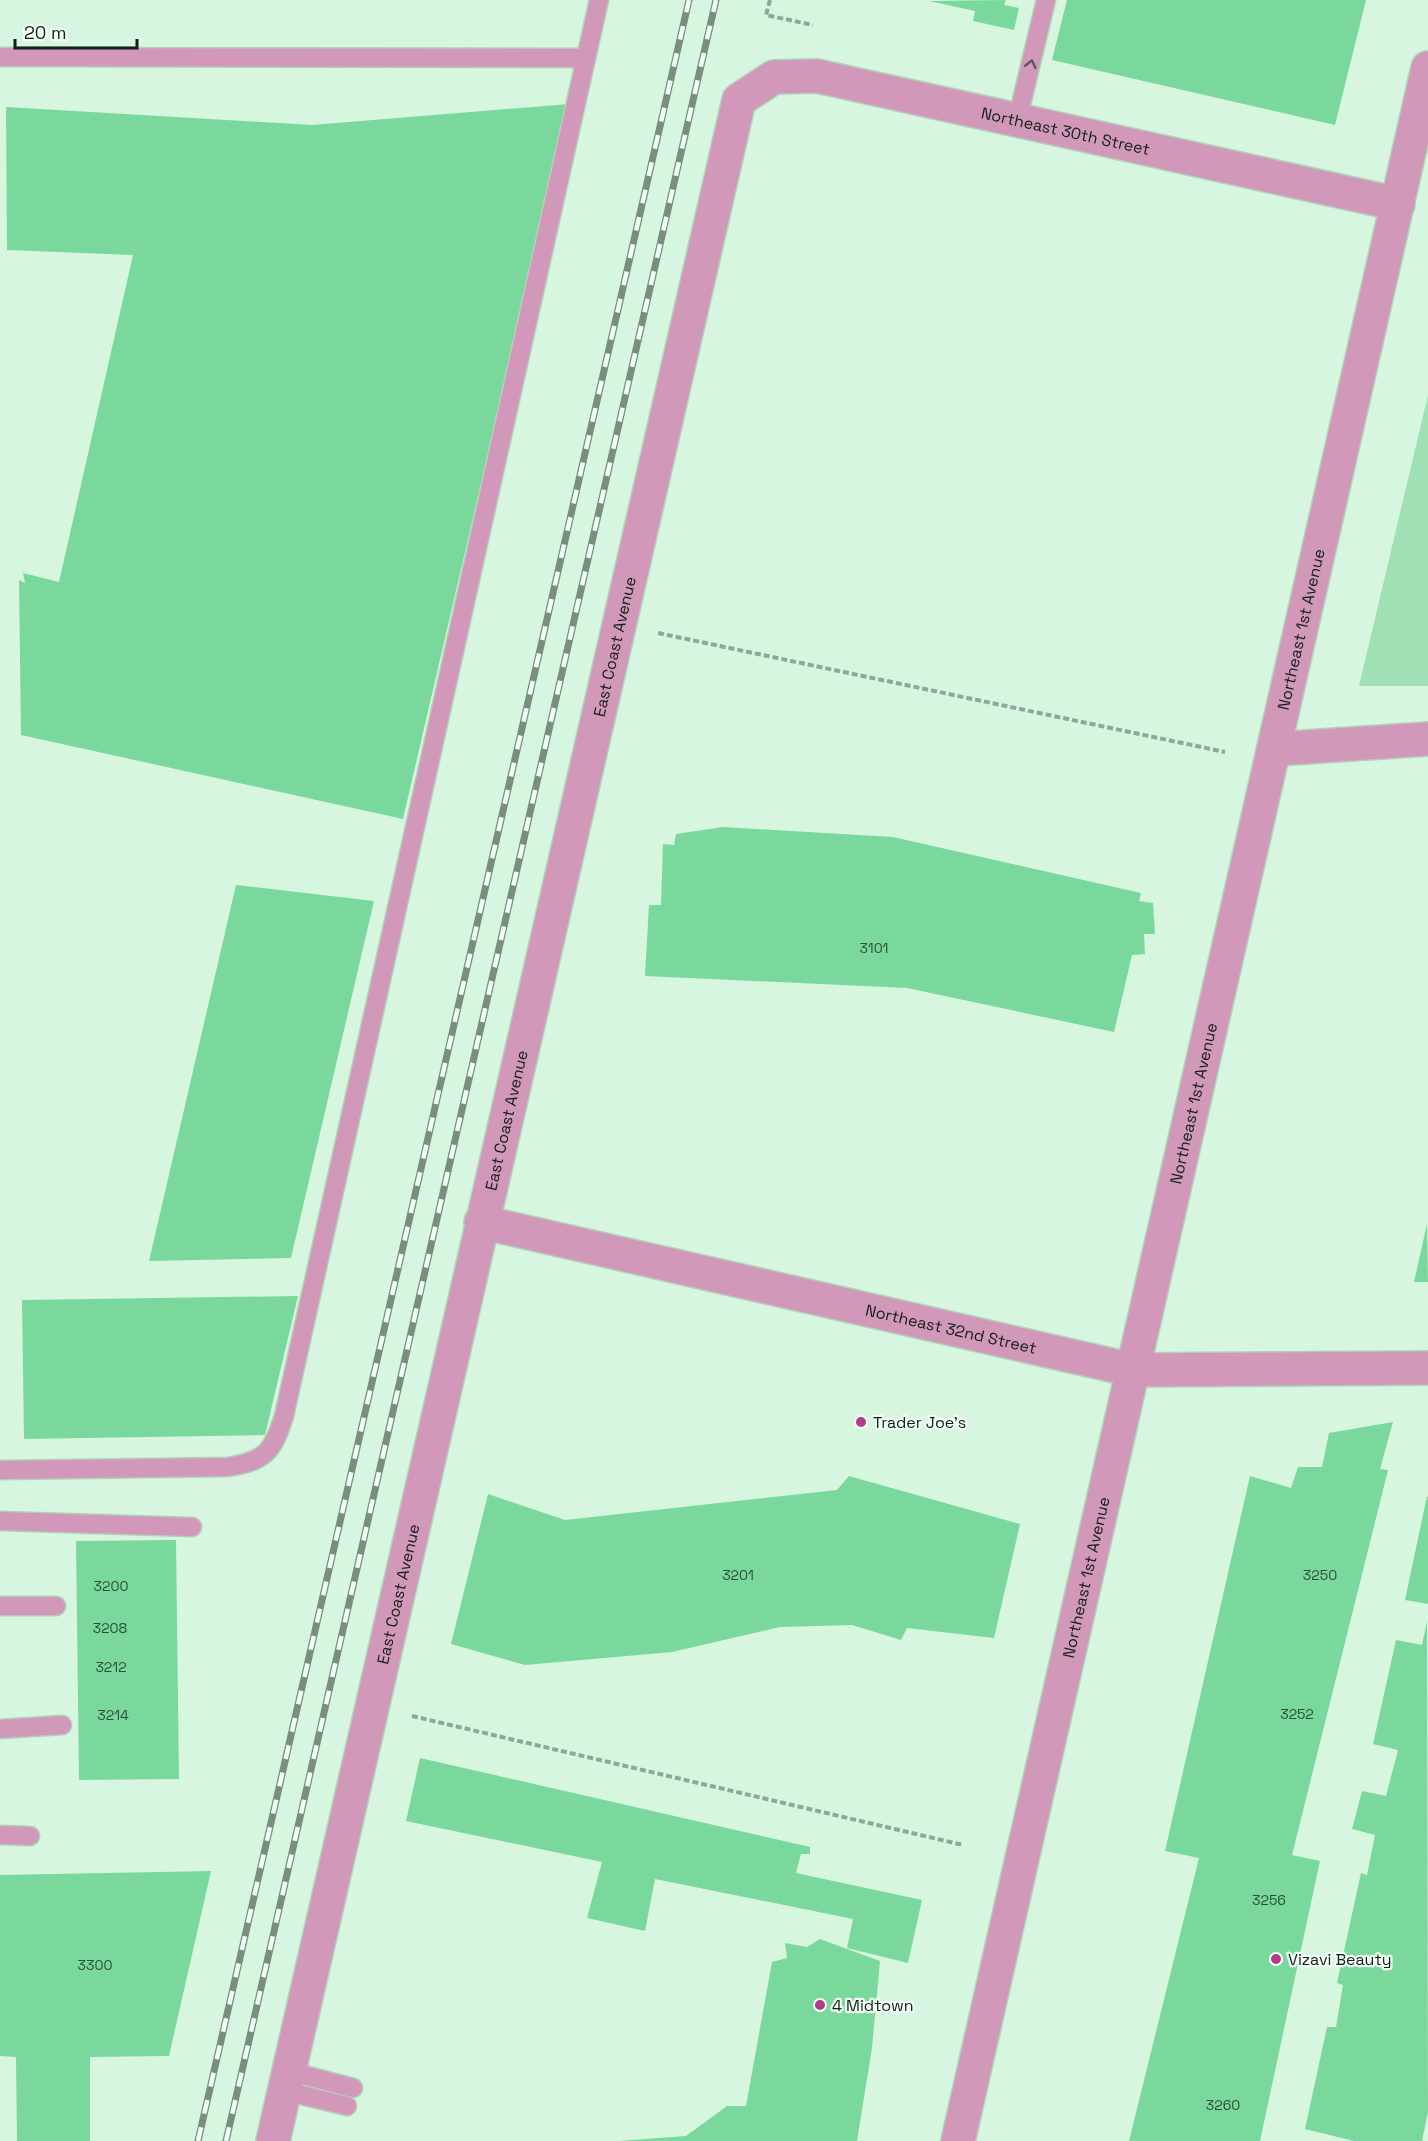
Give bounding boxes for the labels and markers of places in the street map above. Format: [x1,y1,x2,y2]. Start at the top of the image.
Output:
place label: Trader Joe's [873,1412,966,1433]
marker: Trader Joe's [854,1415,868,1429]
place label: Vizavi Beauty [1288,1949,1392,1970]
marker: Vizavi Beauty [1269,1952,1283,1966]
place label: 4 Midtown [832,1995,914,2016]
marker: 4 Midtown [813,1998,827,2012]

